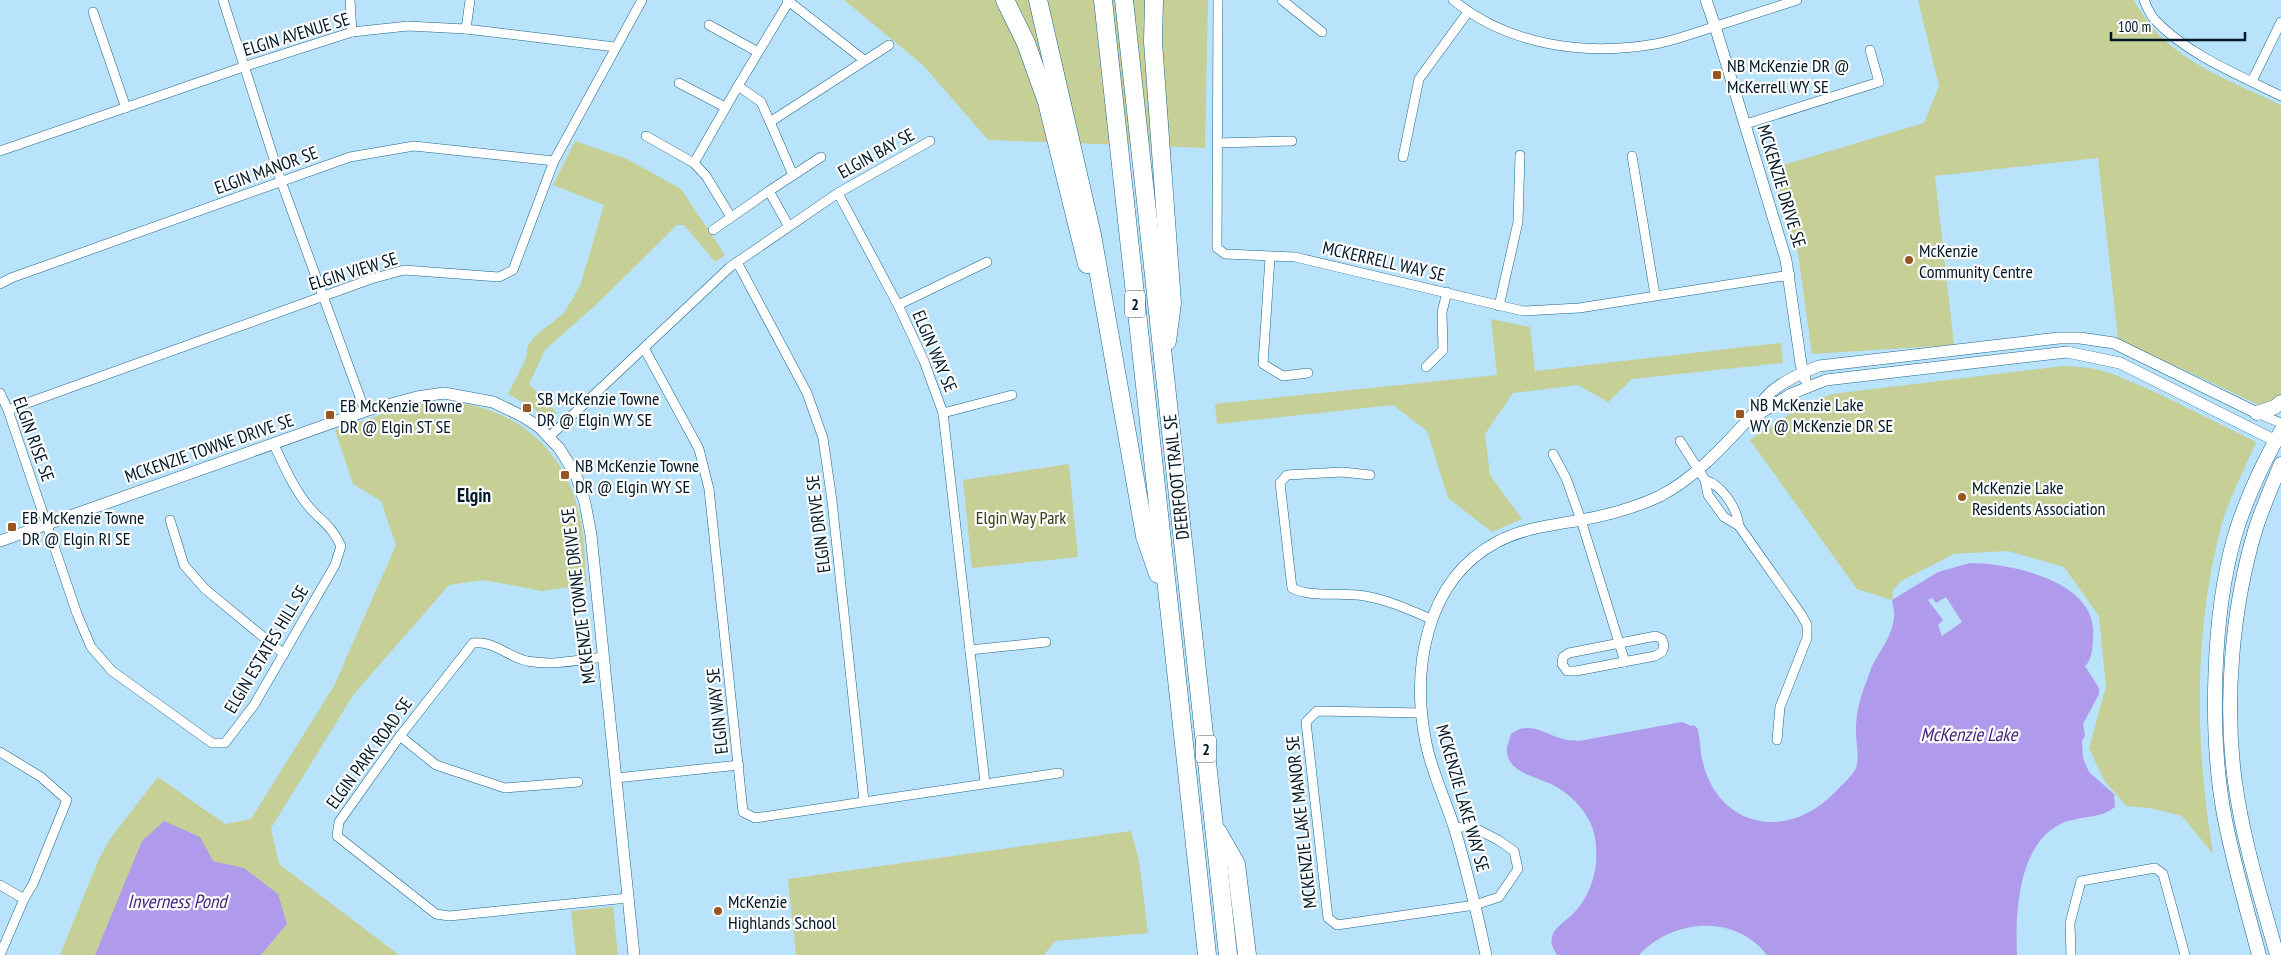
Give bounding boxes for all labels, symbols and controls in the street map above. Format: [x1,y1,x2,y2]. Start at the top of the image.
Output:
street label: ELGIN AVENUE SE [240,7,352,61]
scale bar [2111,10,2245,42]
text: 100 m [2118,17,2151,36]
place label: NB McKenzie DR @ McKerrell WY SE [1727,54,1849,98]
marker: NB McKenzie DR @ McKerrell WY SE [1711,69,1723,81]
street label: MCKENZIE DRIVE SE [1752,122,1812,250]
street label: ELGIN BAY SE [834,123,918,183]
street label: ELGIN MANOR SE [211,141,321,199]
street label: MCKERRELL WAY SE [1320,236,1448,286]
place label: McKenzie Community Centre [1919,239,2033,283]
street label: ELGIN VIEW SE [306,247,400,295]
marker: McKenzie Community Centre [1903,254,1915,266]
road number: 2 [1125,290,1145,318]
street label: ELGIN WAY SE [907,307,963,395]
place label: SB McKenzie Towne DR @ Elgin WY SE [537,387,659,431]
place label: NB McKenzie Lake WY @ McKenzie DR SE [1750,393,1893,437]
street label: ELGIN RISE SE [8,394,60,484]
place label: EB McKenzie Towne DR @ Elgin ST SE [340,394,462,438]
marker: SB McKenzie Towne DR @ Elgin WY SE [521,402,533,414]
street label: MCKENZIE TOWNE DRIVE SE [122,408,296,488]
marker: NB McKenzie Lake WY @ McKenzie DR SE [1734,408,1746,420]
marker: EB McKenzie Towne DR @ Elgin ST SE [324,409,336,421]
street label: DEERFOOT TRAIL SE [1158,413,1194,541]
place label: NB McKenzie Towne DR @ Elgin WY SE [575,454,699,498]
marker: NB McKenzie Towne DR @ Elgin WY SE [559,469,571,481]
street label: ELGIN DRIVE SE [801,474,835,574]
place label: McKenzie Lake Residents Association [1972,476,2105,520]
district label: Elgin [457,483,491,507]
marker: McKenzie Lake Residents Association [1956,491,1968,503]
place label: EB McKenzie Towne DR @ Elgin RI SE [22,506,144,550]
park label: Elgin Way Park [976,506,1066,529]
street label: MCKENZIE TOWNE DRIVE SE [556,507,600,685]
marker: EB McKenzie Towne DR @ Elgin RI SE [6,521,18,533]
street label: ELGIN ESTATES HILL SE [219,581,313,717]
street label: ELGIN WAY SE [701,667,733,755]
street label: ELGIN PARK ROAD SE [321,693,417,813]
street label: MCKENZIE LAKE WAY SE [1431,722,1495,874]
water label: McKenzie Lake [1921,722,2019,746]
street label: MCKENZIE LAKE MANOR SE [1280,734,1322,910]
road number: 2 [1196,736,1216,762]
water label: Inverness Pond [127,889,229,913]
place label: McKenzie Highlands School [728,890,837,934]
marker: McKenzie Highlands School [712,905,724,917]

